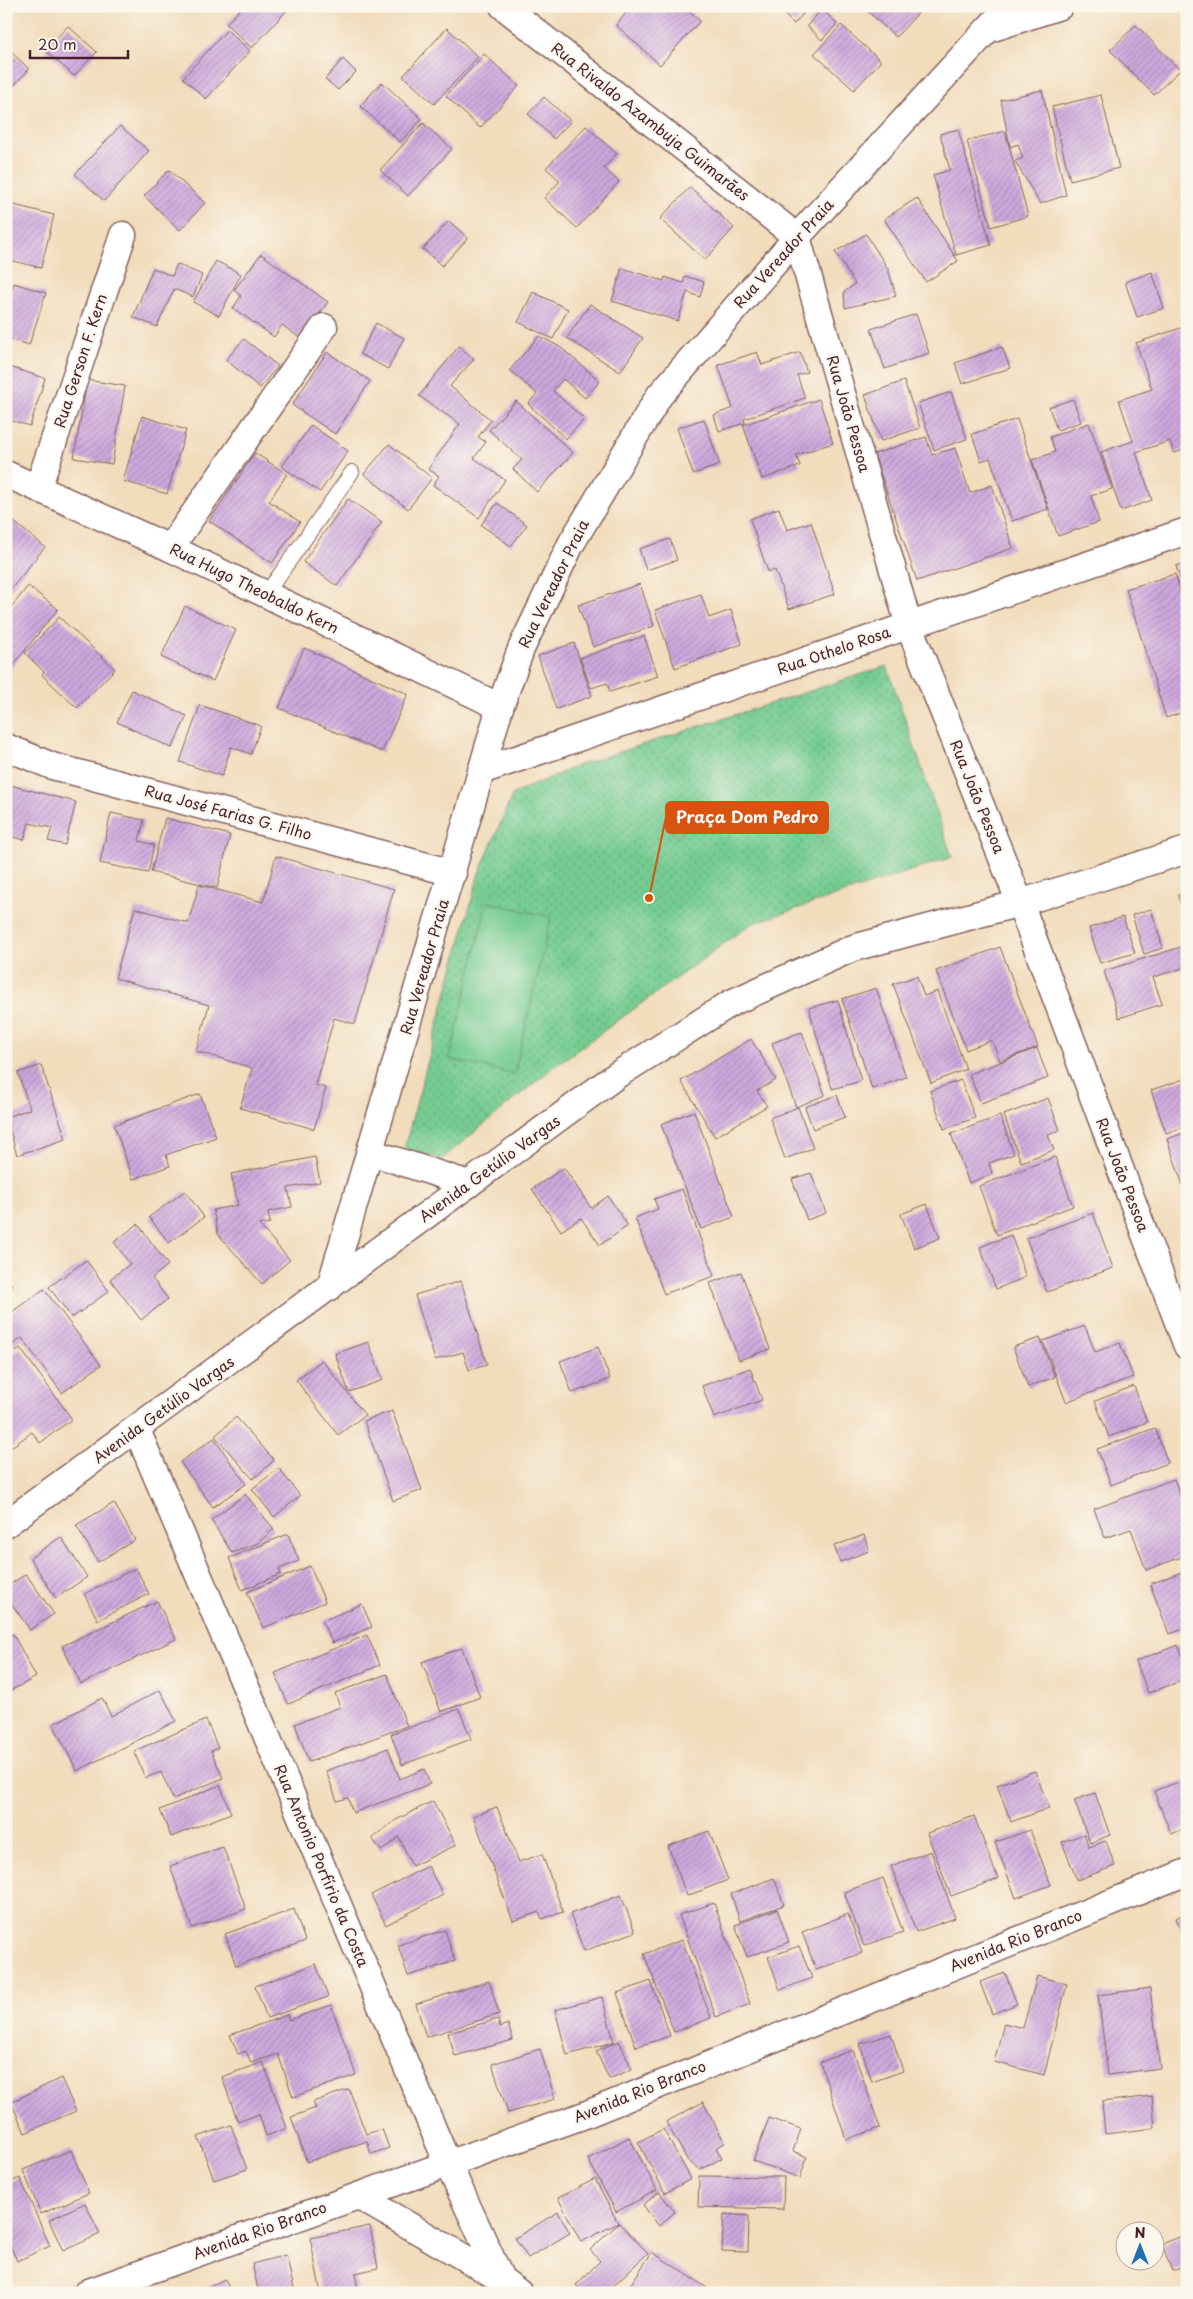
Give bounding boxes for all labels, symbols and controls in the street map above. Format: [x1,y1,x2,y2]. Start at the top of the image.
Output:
scale bar [30,28,128,60]
text: 20 m [38,32,77,55]
street label: Rua Rivaldo Azambuja Guimarães [547,36,755,206]
street label: Rua Vereador Praia [727,193,839,313]
street label: Rua Gerson F. Kern [47,290,112,431]
street label: Rua João Pessoa [822,352,877,475]
street label: Rua Vereador Praia [512,515,594,651]
street label: Rua Hugo Theobaldo Kern [166,537,343,639]
street label: Rua Othelo Rosa [774,619,894,680]
street label: Rua João Pessoa [945,736,1012,857]
street label: Rua José Farias G. Filho [142,778,315,845]
callout: Praça Dom Pedro [666,802,828,833]
text: Praça Dom Pedro [676,804,818,828]
street label: Rua Vereador Praia [393,895,454,1037]
street label: Avenida Getúlio Vargas [414,1109,565,1227]
street label: Rua João Pessoa [1091,1114,1156,1236]
street label: Avenida Getúlio Vargas [88,1350,239,1468]
street label: Rua Antonio Porfírio da Costa [269,1760,376,1971]
street label: Avenida Rio Branco [946,1903,1085,1977]
street label: Avenida Rio Branco [570,2054,709,2128]
street label: Avenida Rio Branco [189,2195,330,2264]
north arrow [1116,2222,1166,2272]
text: N [1134,2222,1146,2243]

